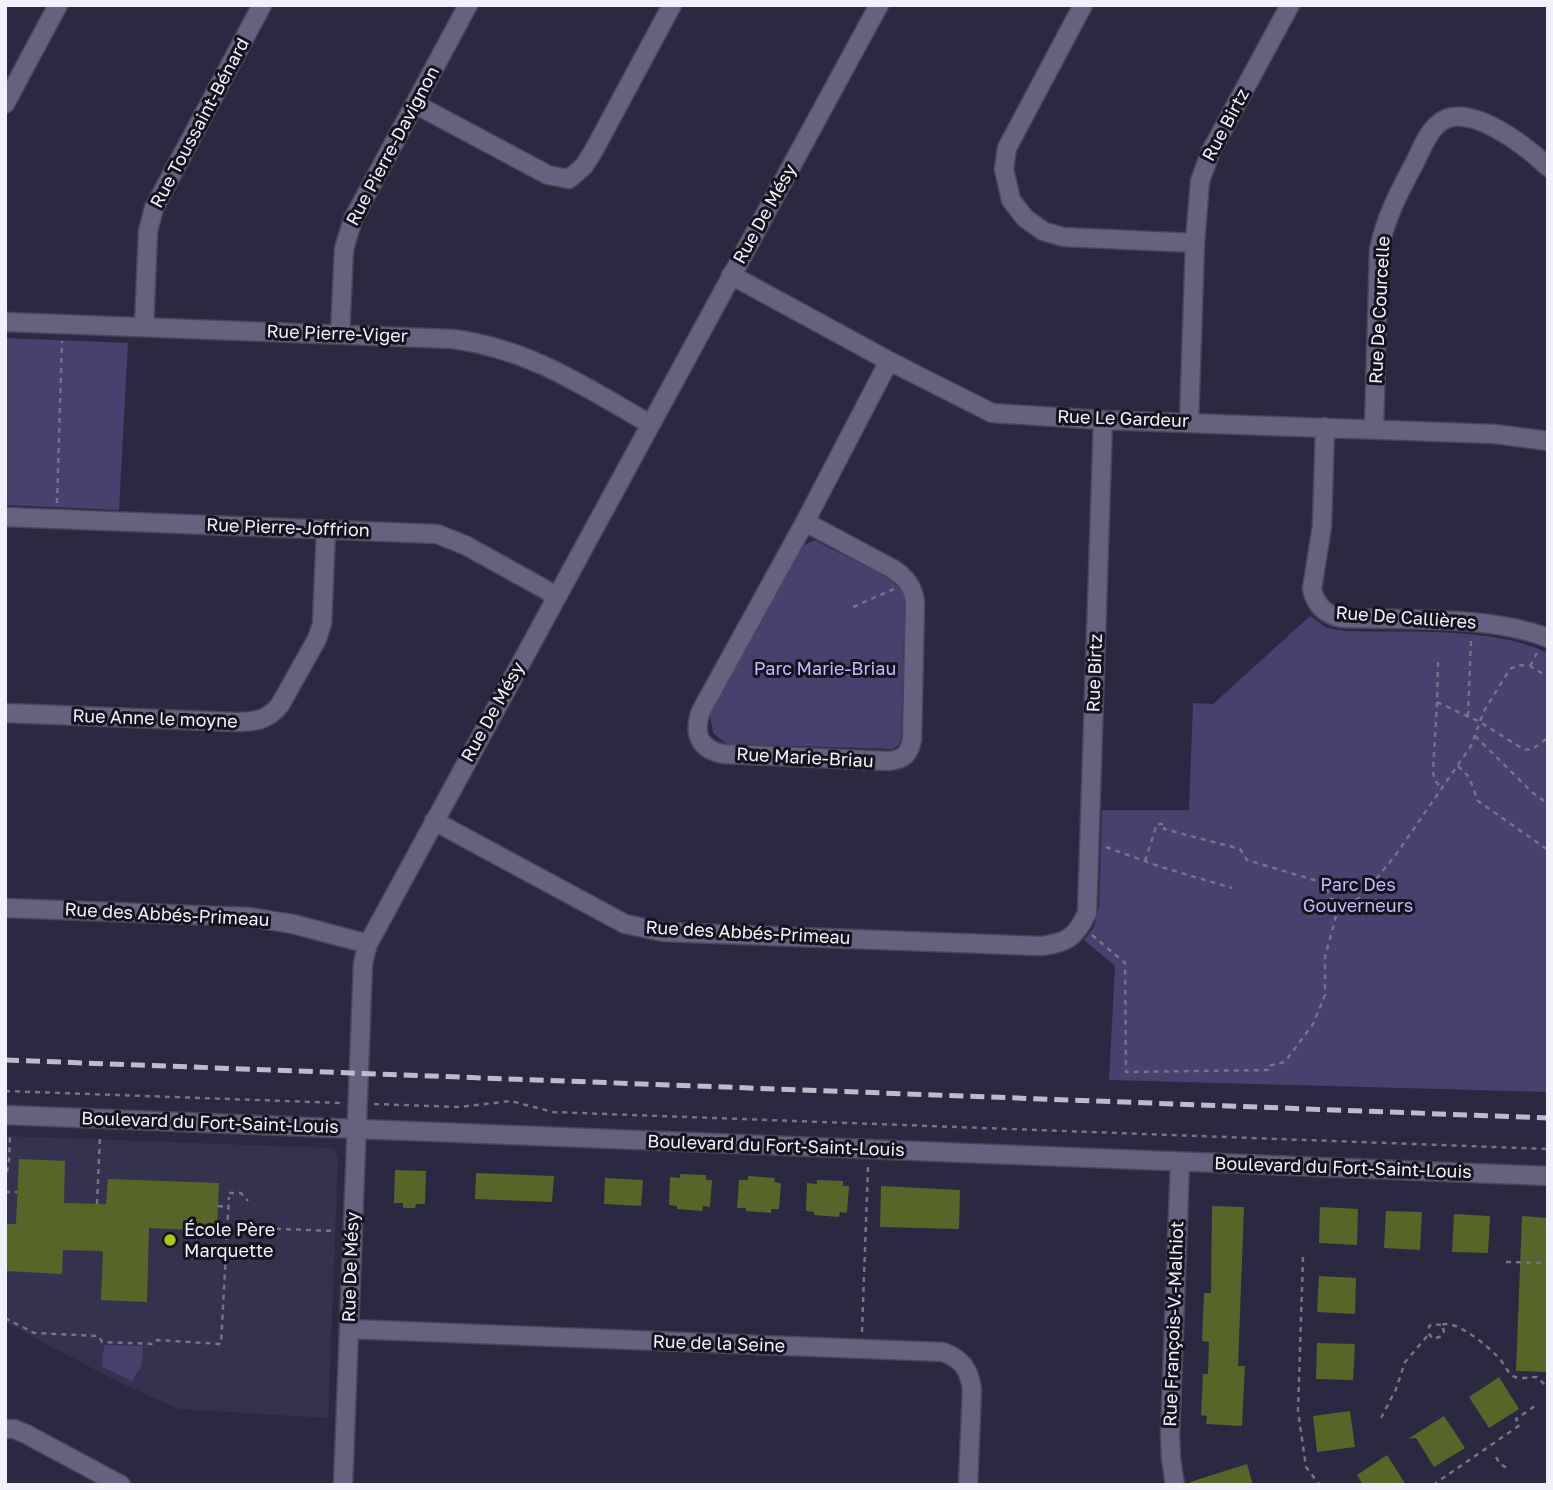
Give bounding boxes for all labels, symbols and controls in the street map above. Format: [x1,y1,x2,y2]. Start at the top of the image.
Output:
street label: Rue Toussaint-Bénard [146,34,254,212]
street label: Rue Pierre-Davignon [342,63,444,229]
street label: Rue Birtz [1198,85,1254,165]
street label: Rue De Mésy [729,160,801,268]
street label: Rue De Courcelle [1365,236,1395,384]
street label: Rue Pierre-Viger [266,321,408,347]
street label: Rue Le Gardeur [1057,406,1189,432]
street label: Rue Pierre-Joffrion [206,514,370,542]
street label: Rue De Callières [1335,602,1477,634]
street label: Rue Birtz [1083,633,1107,713]
street label: Rue De Mésy [457,658,529,766]
park label: Parc Marie-Briau [754,658,896,680]
street label: Rue Anne le moyne [72,705,238,733]
street label: Rue Marie-Briau [736,744,874,772]
park label: Parc Des Gouverneurs [1303,874,1413,917]
street label: Rue des Abbés-Primeau [64,899,270,931]
street label: Rue des Abbés-Primeau [645,917,851,949]
street label: Boulevard du Fort-Saint-Louis [81,1108,339,1138]
street label: Boulevard du Fort-Saint-Louis [647,1131,905,1161]
street label: Boulevard du Fort-Saint-Louis [1214,1153,1472,1183]
street label: Rue De Mésy [338,1211,364,1323]
place label: École Père Marquette [184,1219,275,1262]
street label: Rue François-V.-Malhiot [1160,1221,1188,1427]
marker: École Père Marquette [162,1232,178,1248]
street label: Rue de la Seine [652,1331,786,1357]

